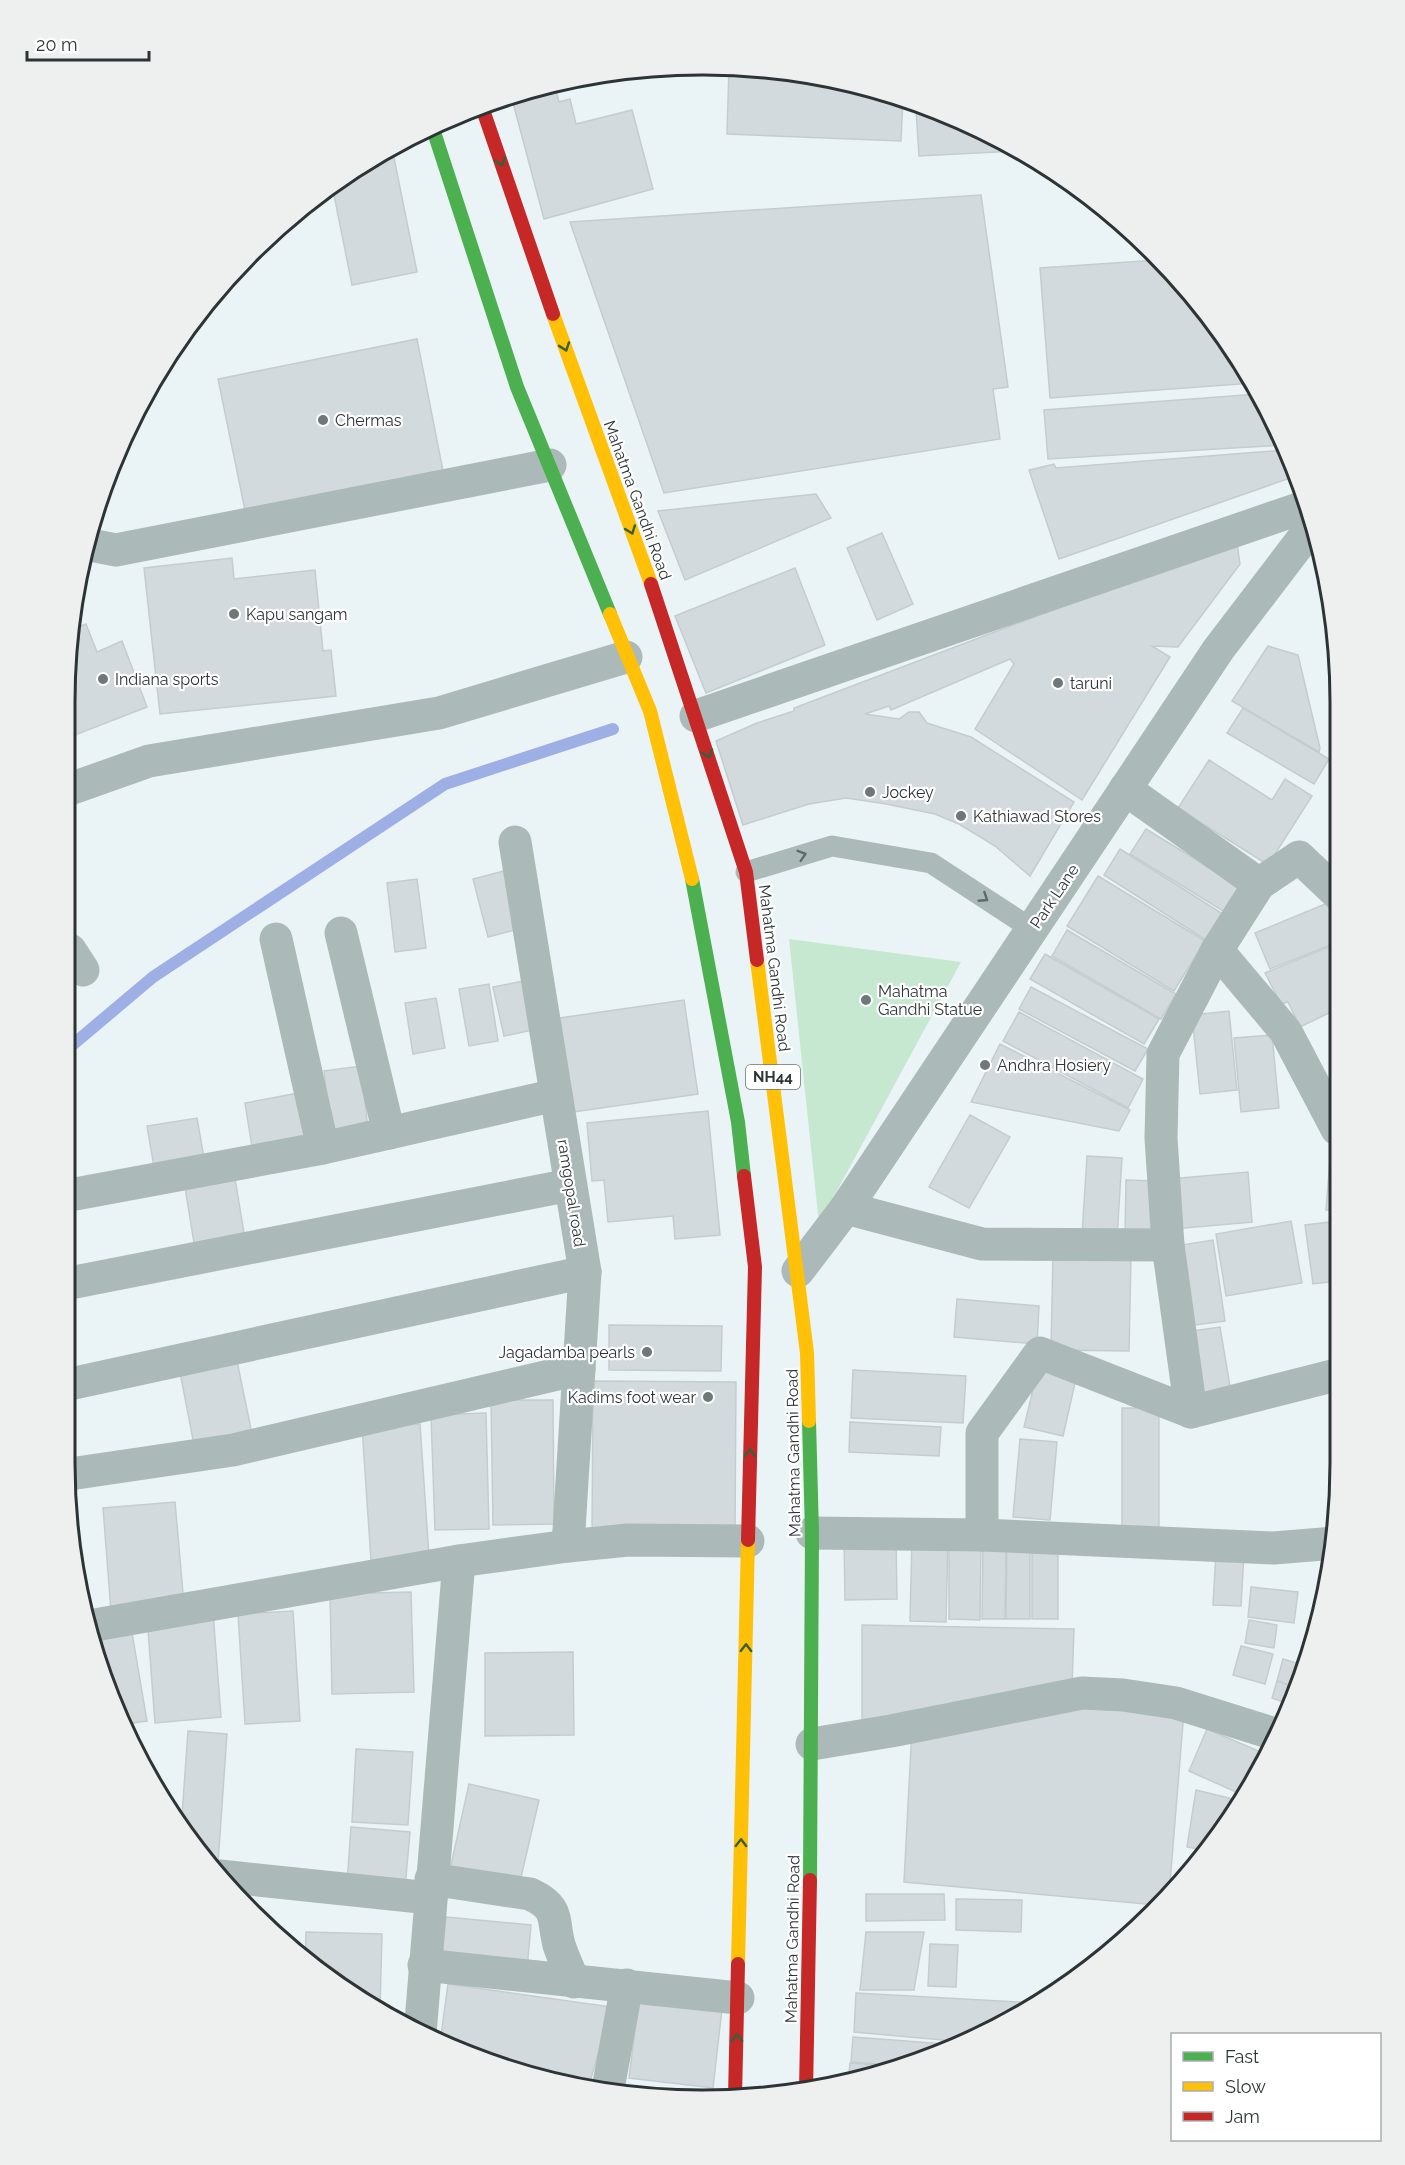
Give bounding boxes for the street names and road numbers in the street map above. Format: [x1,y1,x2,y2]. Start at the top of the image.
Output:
street label: Mahatma Gandhi Road [600,418,675,583]
street label: Park Lane [1026,860,1083,932]
street label: Mahatma Gandhi Road [755,883,794,1053]
road number: NH44 [746,1065,800,1089]
street label: ramgopal road [554,1138,589,1248]
street label: Mahatma Gandhi Road [783,1369,804,1537]
street label: Mahatma Gandhi Road [782,1855,803,2023]

